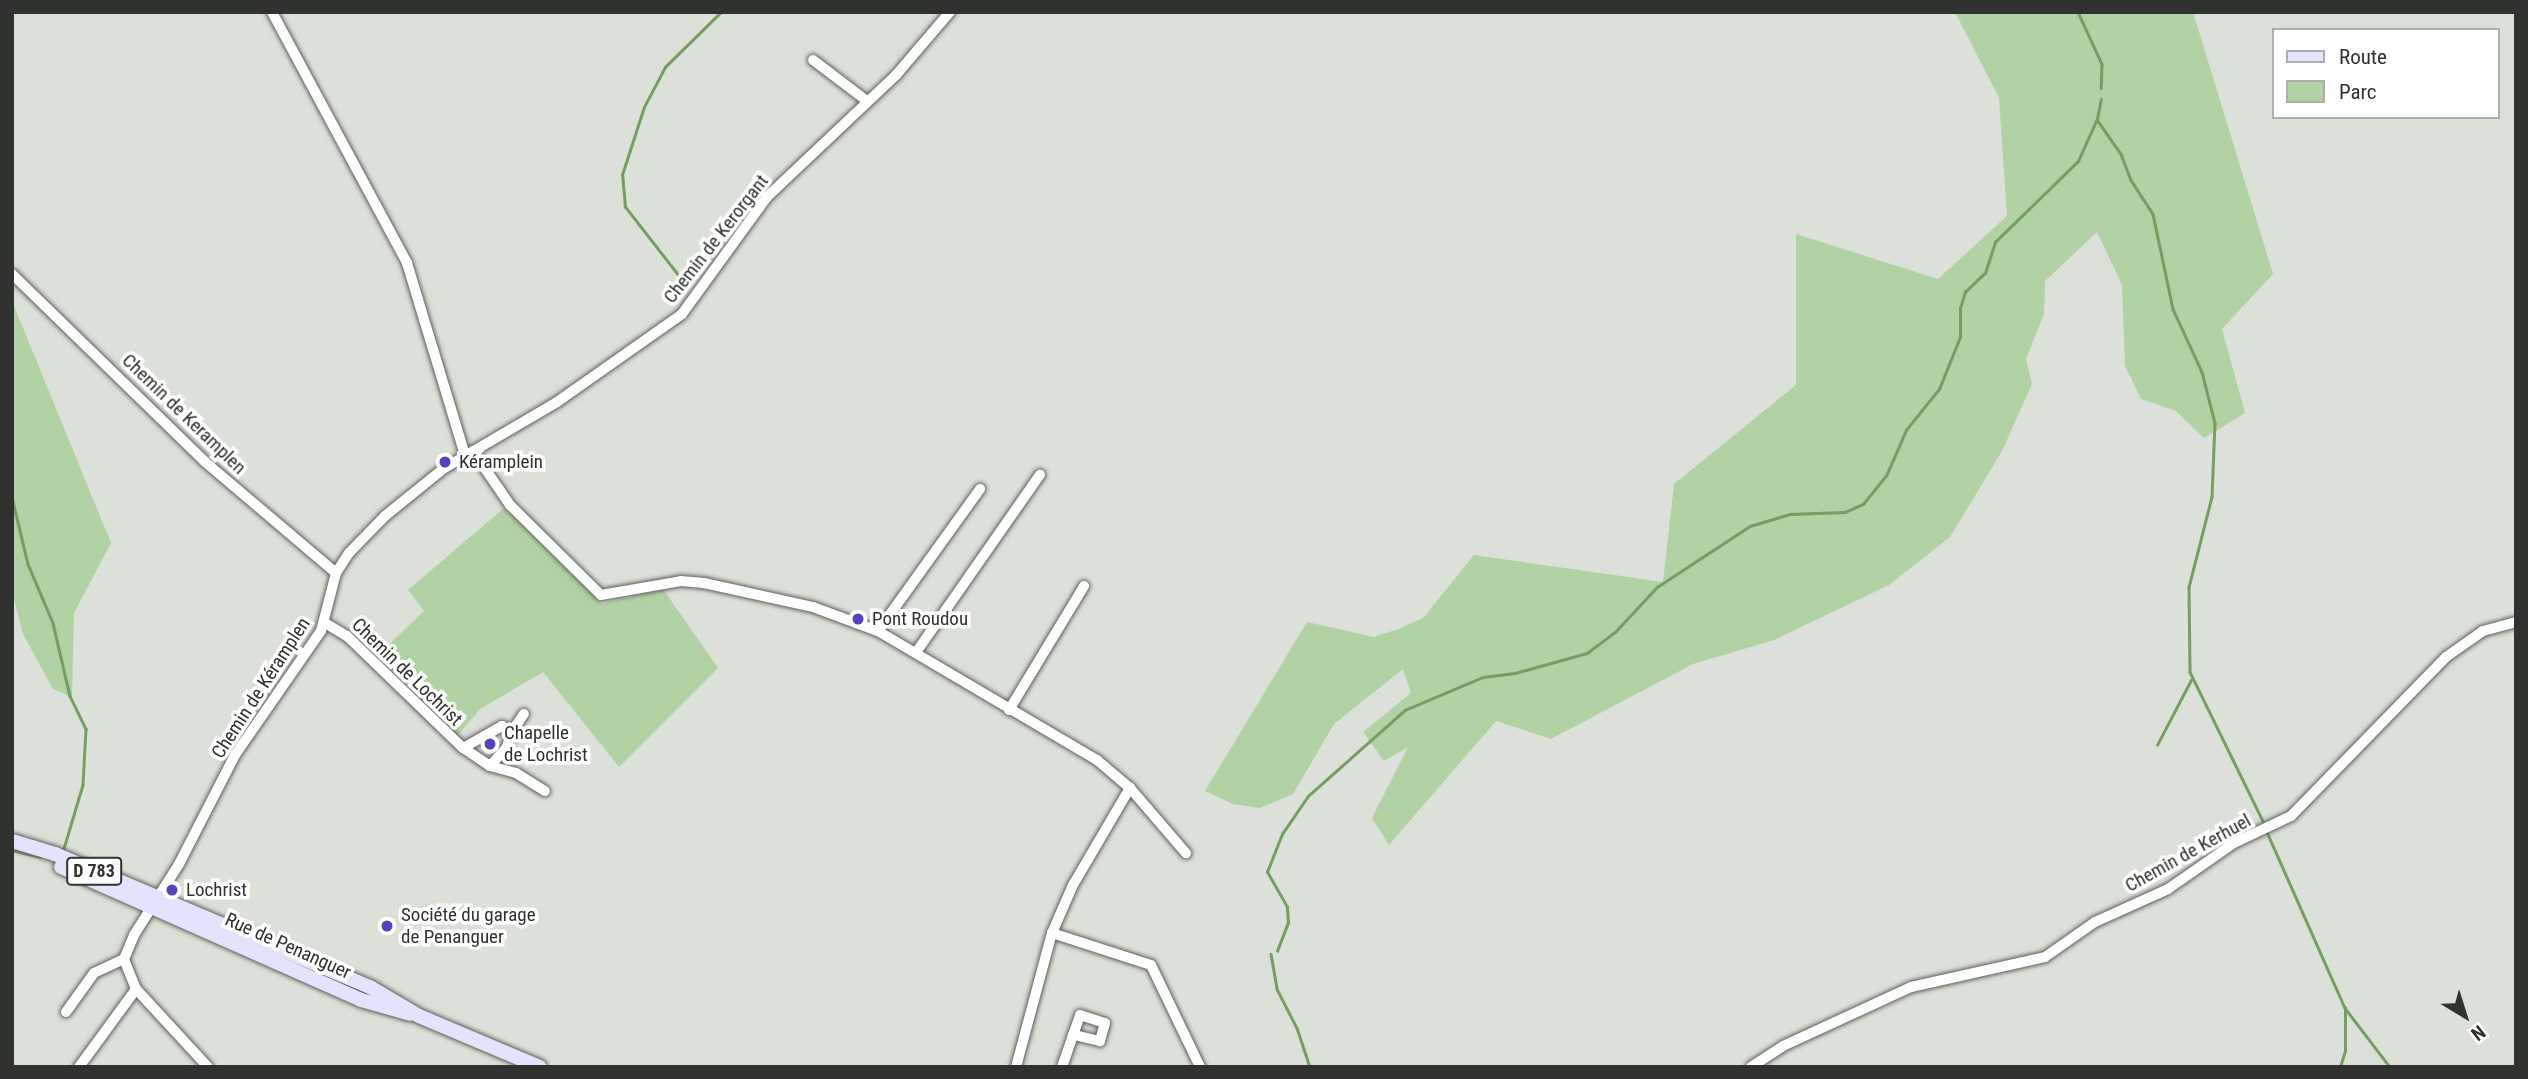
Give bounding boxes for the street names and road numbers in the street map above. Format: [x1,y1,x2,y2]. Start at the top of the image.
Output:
street label: Chemin de Kerorgant [659,170,773,308]
street label: Chemin de Keramplen [117,349,251,479]
street label: Chemin de Kéramplen [207,613,315,763]
street label: Chemin de Lochrist [347,614,467,730]
street label: Chemin de Kerhuel [2121,809,2255,897]
road number: D 783 [66,856,122,886]
street label: Rue de Penanguer [222,908,354,984]

